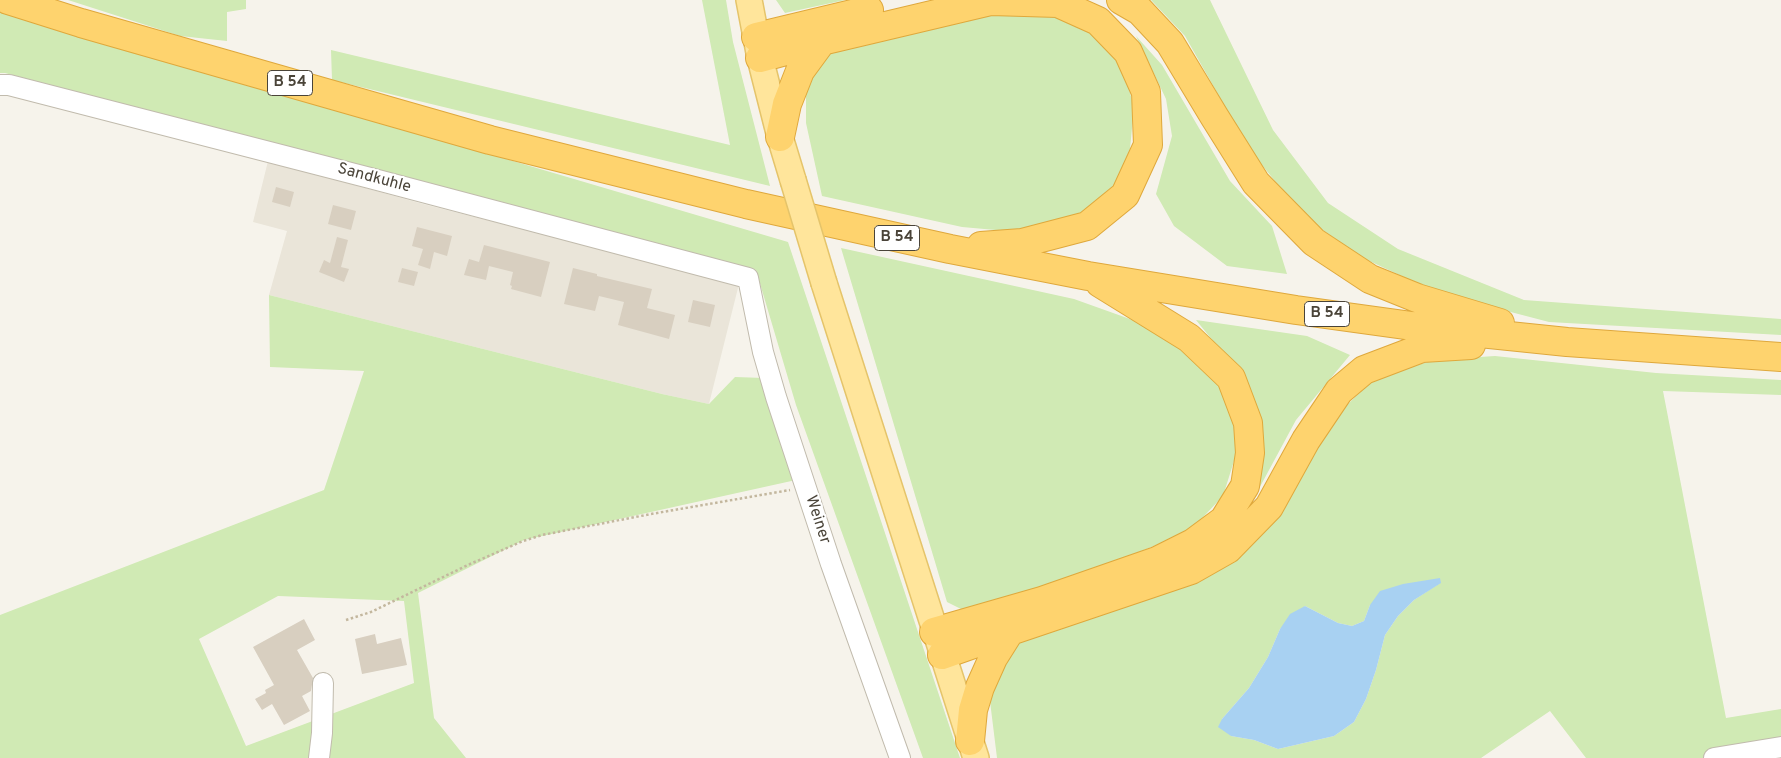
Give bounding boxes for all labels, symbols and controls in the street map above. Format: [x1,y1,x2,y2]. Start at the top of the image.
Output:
road number: B 54 [268,70,312,96]
street label: Sandkuhle [335,160,413,198]
road number: B 54 [874,226,920,250]
road number: B 54 [1304,302,1350,326]
street label: Weiner [800,493,834,547]

